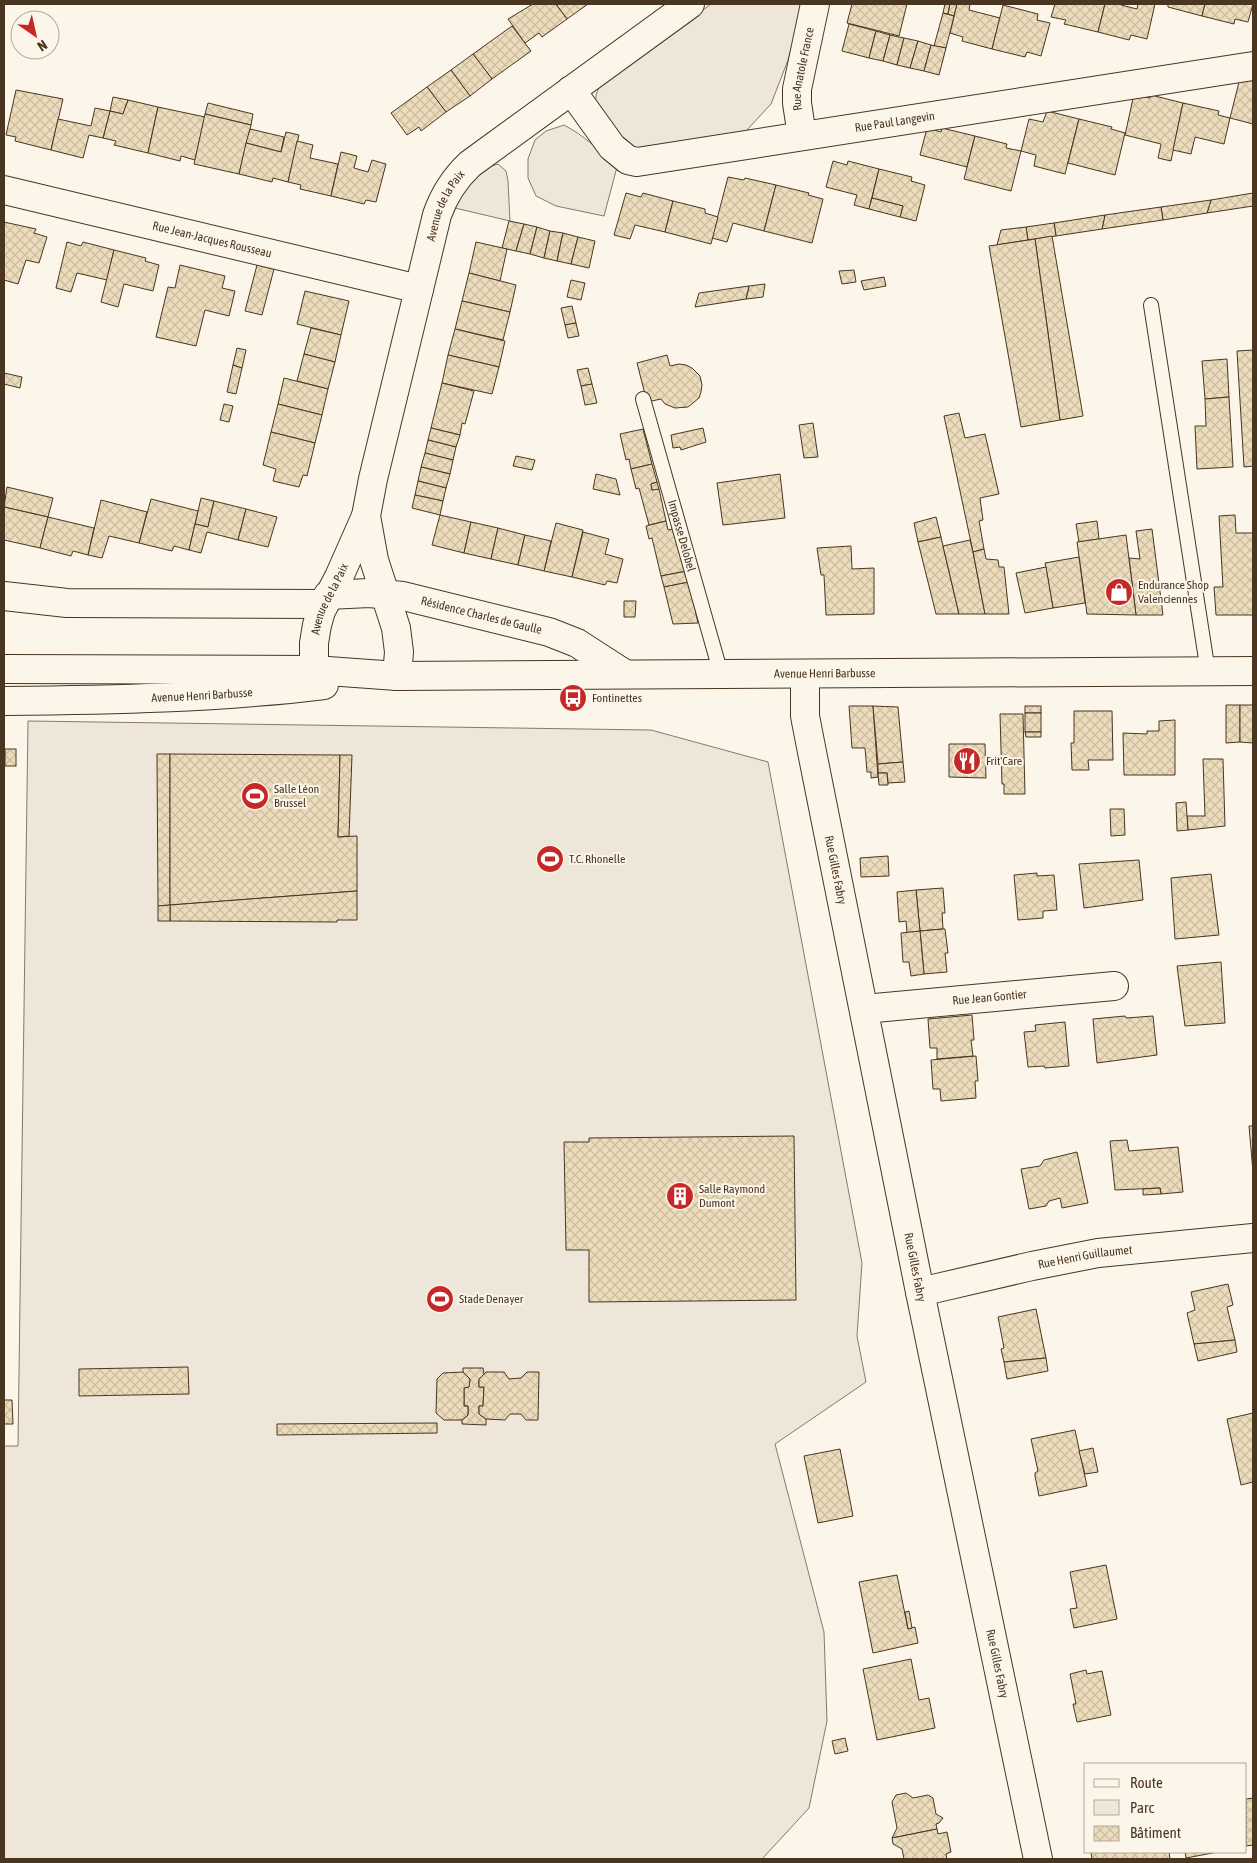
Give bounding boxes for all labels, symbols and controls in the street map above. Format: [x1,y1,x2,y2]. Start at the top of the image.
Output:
north arrow [10,10,60,60]
street label: Rue Anatole France [790,26,817,112]
text: N [34,37,50,55]
street label: Rue Paul Langevin [854,109,936,135]
street label: Avenue de la Paix [424,167,467,243]
street label: Rue Jean-Jacques Rousseau [151,219,273,261]
street label: Impasse Delobel [665,498,699,574]
street label: Avenue de la Paix [308,561,351,636]
shop icon: Endurance Shop Valenciennes [1104,577,1134,607]
place label: Endurance Shop Valenciennes [1138,578,1209,606]
street label: Résidence Charles de Gaulle [420,594,543,637]
street label: Avenue Henri Barbusse [774,666,876,681]
bus stop icon: Fontinettes [558,683,588,713]
street label: Avenue Henri Barbusse [151,685,253,705]
place label: Fontinettes [592,691,642,705]
restaurant icon: Frit'Care [952,746,982,776]
place label: Frit'Care [986,754,1022,768]
sports icon: Salle Léon Brussel [240,781,270,811]
place label: Salle Léon Brussel [274,782,319,810]
street label: Rue Gilles Fabry [822,834,849,906]
sports icon: T.C. Rhonelle [535,844,565,874]
place label: T.C. Rhonelle [569,852,625,866]
street label: Rue Jean Gontier [952,987,1028,1008]
building icon: Salle Raymond Dumont [665,1181,695,1211]
place label: Salle Raymond Dumont [699,1182,765,1210]
street label: Rue Gilles Fabry [901,1231,929,1303]
street label: Rue Henri Guillaumet [1037,1243,1134,1272]
sports icon: Stade Denayer [425,1284,455,1314]
place label: Stade Denayer [459,1292,524,1306]
street label: Rue Gilles Fabry [983,1628,1011,1699]
legend [1084,1763,1247,1853]
text: Route [1130,1774,1163,1791]
text: Parc [1130,1799,1154,1816]
text: Bâtiment [1130,1824,1181,1841]

